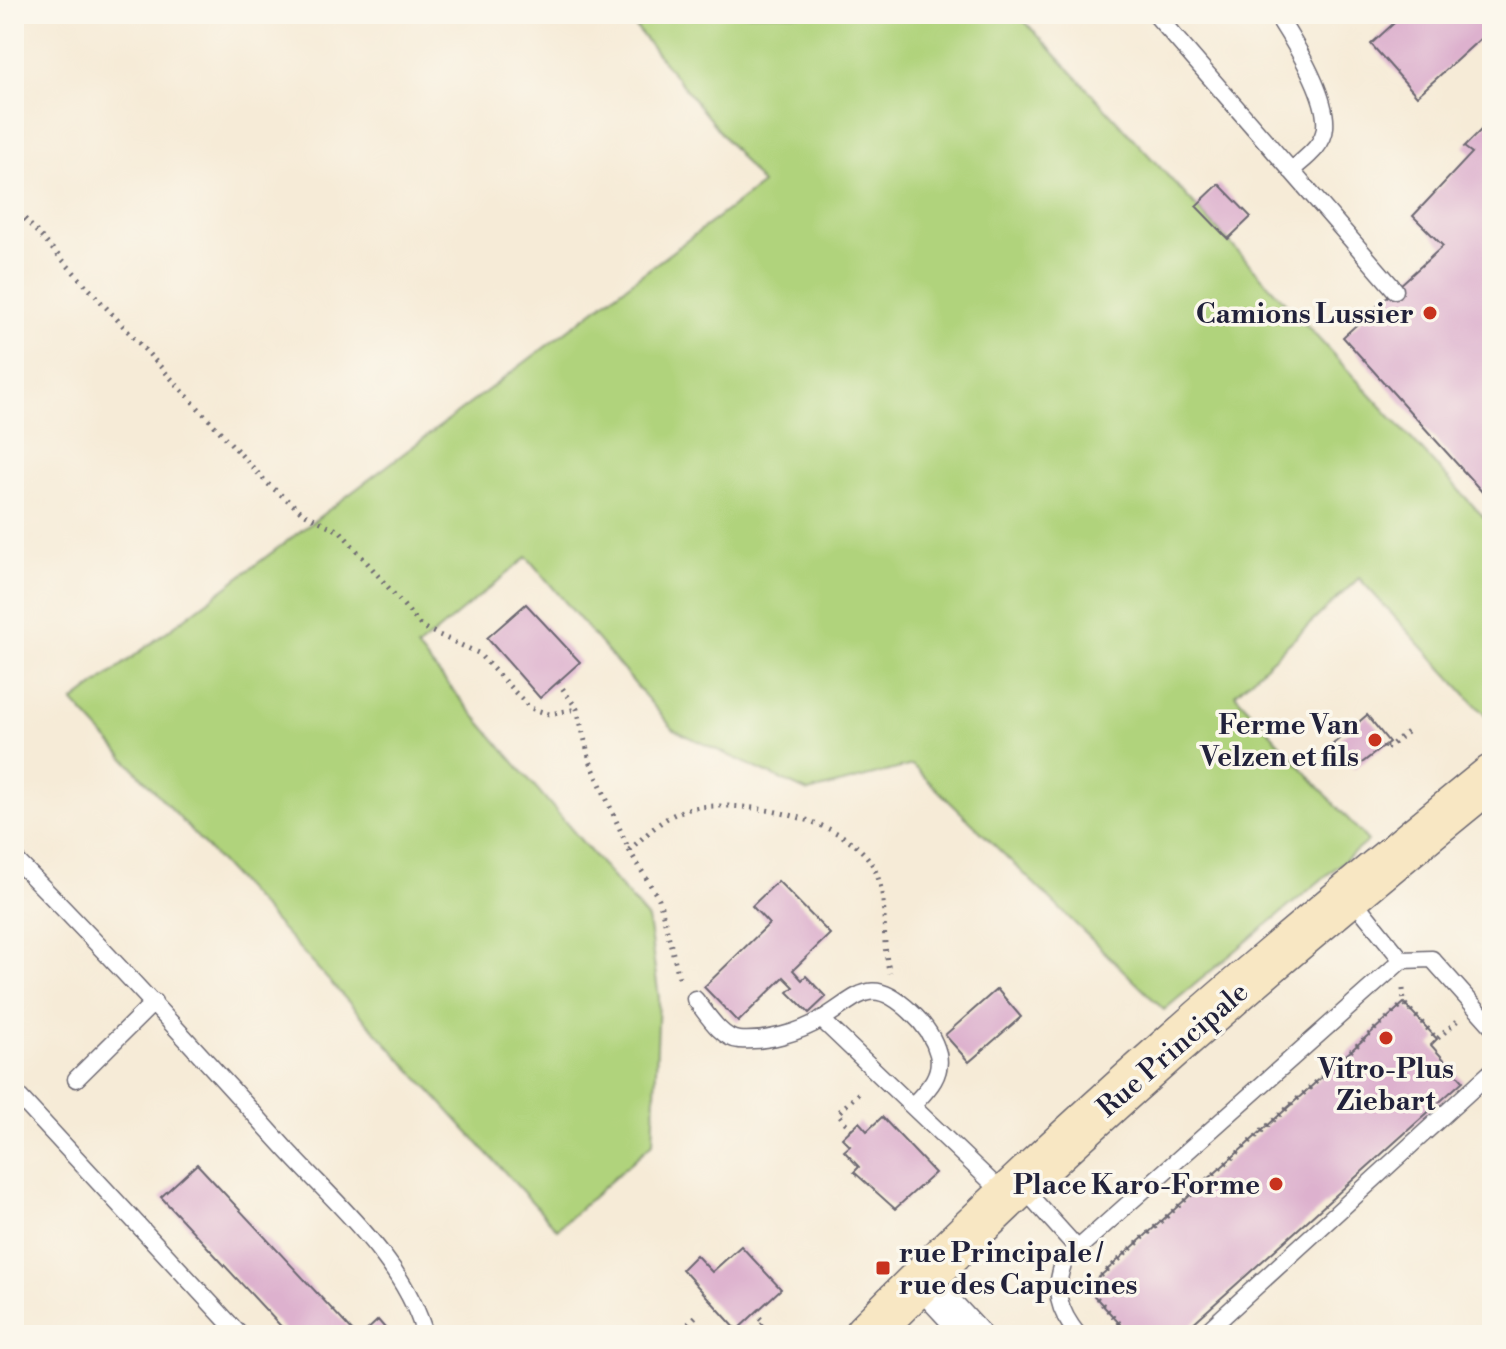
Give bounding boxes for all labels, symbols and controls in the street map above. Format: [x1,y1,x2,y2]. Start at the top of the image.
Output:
place label: Camions Lussier [1196,297,1414,332]
marker: Camions Lussier [1421,304,1439,322]
place label: Ferme Van Velzen et fils [1199,708,1359,775]
marker: Ferme Van Velzen et fils [1366,731,1384,749]
street label: Rue Principale [1090,975,1256,1125]
marker: Vitro-Plus Ziebart [1377,1029,1395,1047]
place label: Vitro-Plus Ziebart [1317,1052,1454,1119]
place label: Place Karo-Forme [1013,1168,1260,1203]
marker: Place Karo-Forme [1267,1175,1285,1193]
place label: rue Principale / rue des Capucines [899,1236,1137,1303]
marker: rue Principale / rue des Capucines [874,1259,892,1277]

